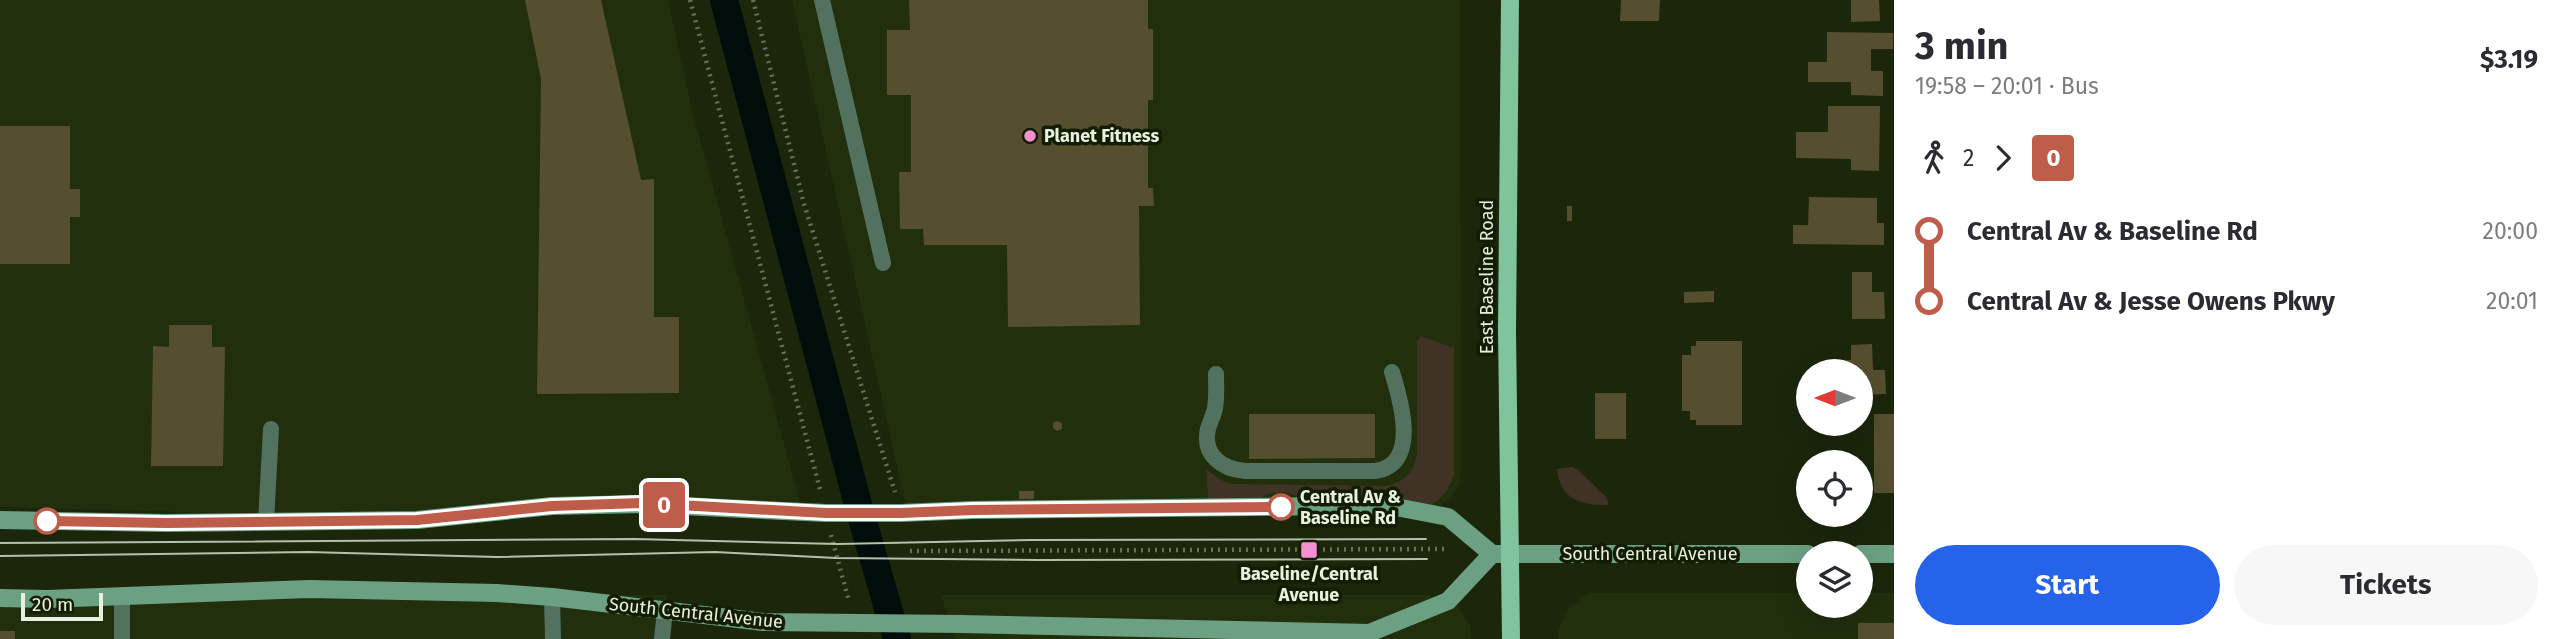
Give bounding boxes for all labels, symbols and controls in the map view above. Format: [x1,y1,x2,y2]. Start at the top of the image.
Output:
text: 3 min [1915,23,2009,69]
text: $3.19 [2480,44,2538,75]
text: 19:58 – 20:01 · Bus [1915,72,2099,100]
place label: Planet Fitness [1044,125,1159,147]
marker: Planet Fitness [1022,128,1038,144]
icon: walk [1915,139,1953,177]
icon: forward [1984,139,2022,177]
text: 2 [1963,144,1974,172]
text: 0 [2046,144,2060,172]
street label: East Baseline Road [1476,200,1498,354]
text: Central Av & Baseline Rd [1967,216,2258,247]
text: 20:00 [2483,217,2538,245]
text: Central Av & Jesse Owens Pkwy [1967,286,2335,317]
text: 20:01 [2486,287,2538,315]
north arrow [1796,359,1872,436]
map controls [1796,359,1873,618]
button: locate [1796,450,1873,527]
line badge: 0 [641,482,687,528]
place label: Central Av & Baseline Rd [1300,486,1401,529]
text: 0 [657,491,671,519]
marker: Central Av & Baseline Rd [1268,494,1294,520]
unlabelled marker [34,508,60,534]
marker: Baseline/Central Avenue [1299,540,1319,560]
button: layers [1796,541,1873,618]
street label: South Central Avenue [1563,543,1737,565]
button: Start [1915,545,2220,625]
button: Tickets [2234,545,2538,625]
place label: Baseline/Central Avenue [1240,563,1379,606]
scale bar [21,590,103,622]
text: 20 m [32,593,73,616]
street label: South Central Avenue [608,593,784,633]

